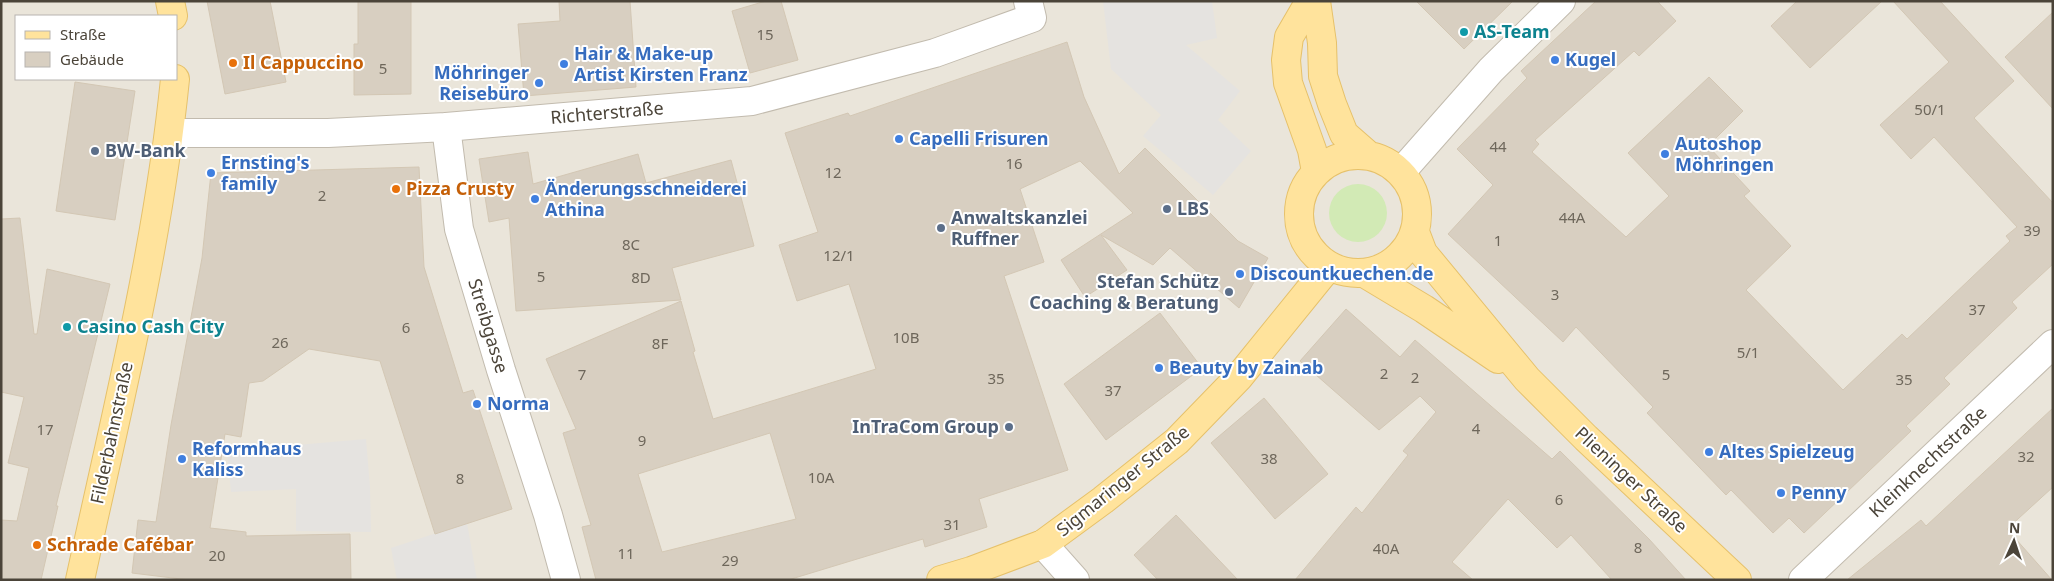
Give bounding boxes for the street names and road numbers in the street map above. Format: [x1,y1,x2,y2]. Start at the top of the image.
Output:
street label: Richterstraße [549,95,664,129]
street label: Streibgasse [463,275,515,376]
street label: Filderbahnstraße [84,360,138,506]
street label: Kleinknechtstraße [1863,400,1991,522]
street label: Sigmaringer Straße [1051,419,1194,541]
street label: Plieninger Straße [1570,421,1693,538]

